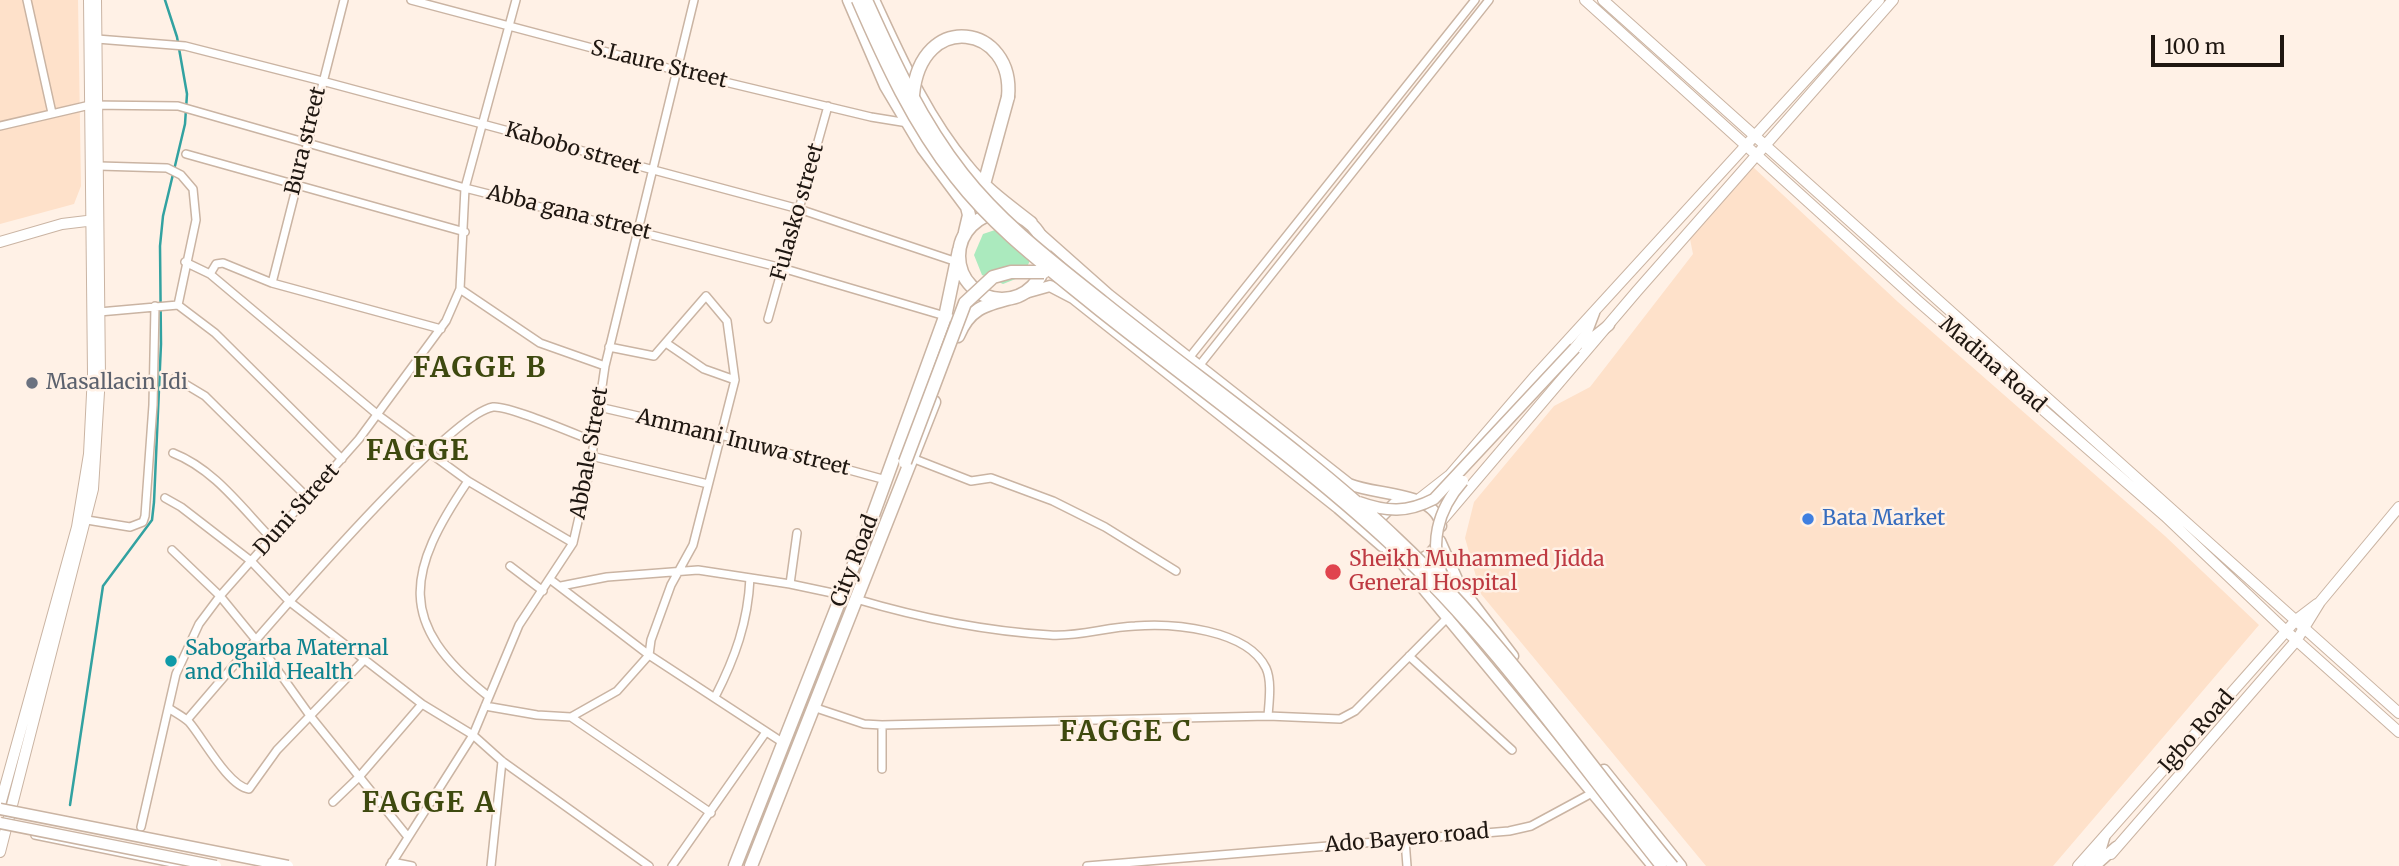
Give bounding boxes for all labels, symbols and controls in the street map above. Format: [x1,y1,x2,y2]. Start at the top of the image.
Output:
scale bar [2154,21,2287,65]
text: 100 m [2164,33,2226,60]
street label: S.Laure Street [588,36,730,94]
street label: Bura street [280,84,332,198]
street label: Kabobo street [502,118,644,180]
street label: Fulasko street [766,140,830,284]
street label: Abba gana street [484,180,654,246]
street label: Madina Road [1934,312,2050,418]
district label: FAGGE B [414,352,546,386]
place label: Masallacin Idi [46,370,188,396]
marker: Masallacin Idi [24,375,40,391]
street label: Abbale Street [566,385,614,521]
street label: Ammani Inuwa street [634,404,852,482]
district label: FAGGE [366,435,470,469]
street label: Duni Street [249,459,345,561]
place label: Bata Market [1822,506,1945,532]
street label: City Road [826,511,884,611]
marker: Bata Market [1800,511,1816,527]
place label: Sheikh Muhammed Jidda General Hospital [1349,547,1605,597]
marker: Sheikh Muhammed Jidda General Hospital [1323,562,1343,582]
place label: Sabogarba Maternal and Child Health [185,636,389,686]
marker: Sabogarba Maternal and Child Health [163,653,179,669]
street label: Igbo Road [2154,686,2240,778]
district label: FAGGE C [1060,716,1192,750]
district label: FAGGE A [362,787,496,821]
street label: Ado Bayero road [1324,819,1490,859]

